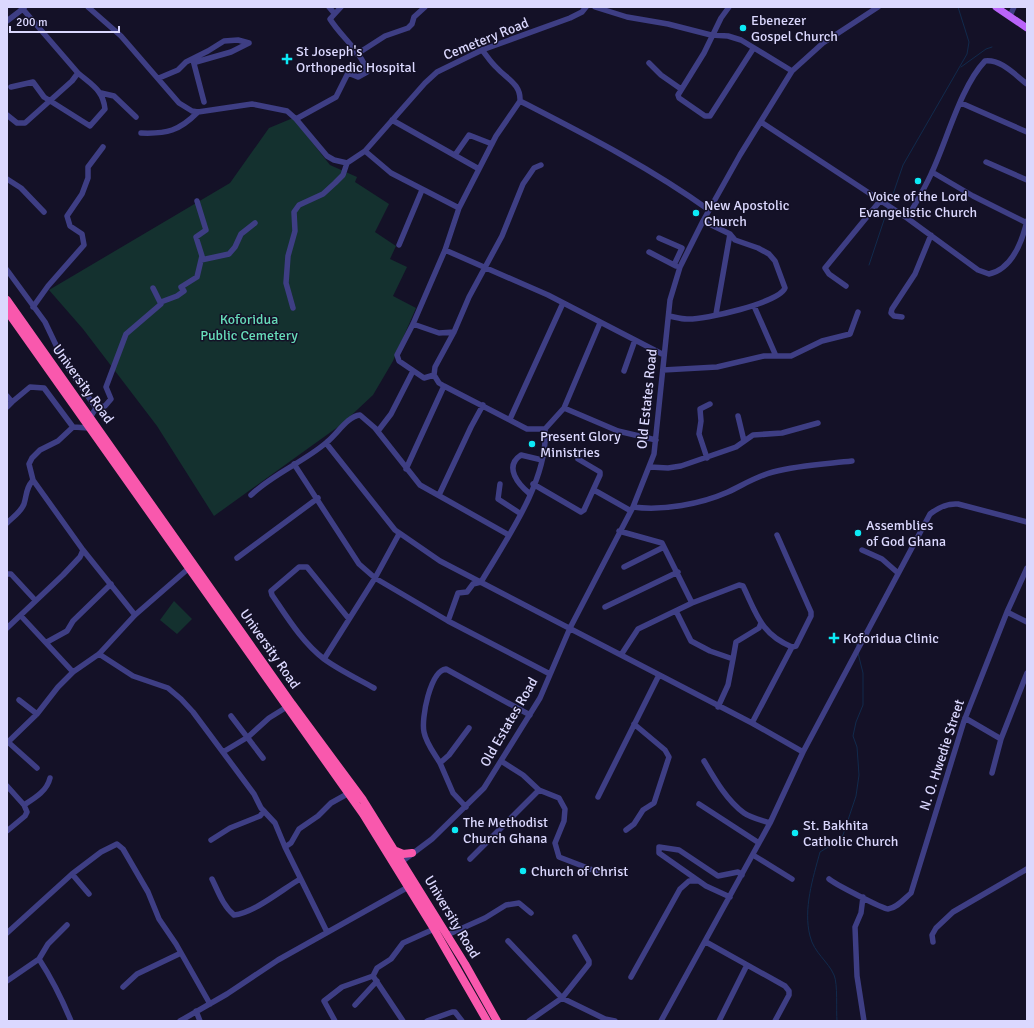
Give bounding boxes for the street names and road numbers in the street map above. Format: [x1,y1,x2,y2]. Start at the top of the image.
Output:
street label: Cemetery Road [441,14,531,64]
street label: University Road [49,341,117,427]
street label: Old Estates Road [633,348,661,450]
street label: University Road [236,606,304,692]
street label: Old Estates Road [476,674,542,770]
street label: N. O. Hwedie Street [916,697,968,813]
street label: University Road [421,873,483,961]

